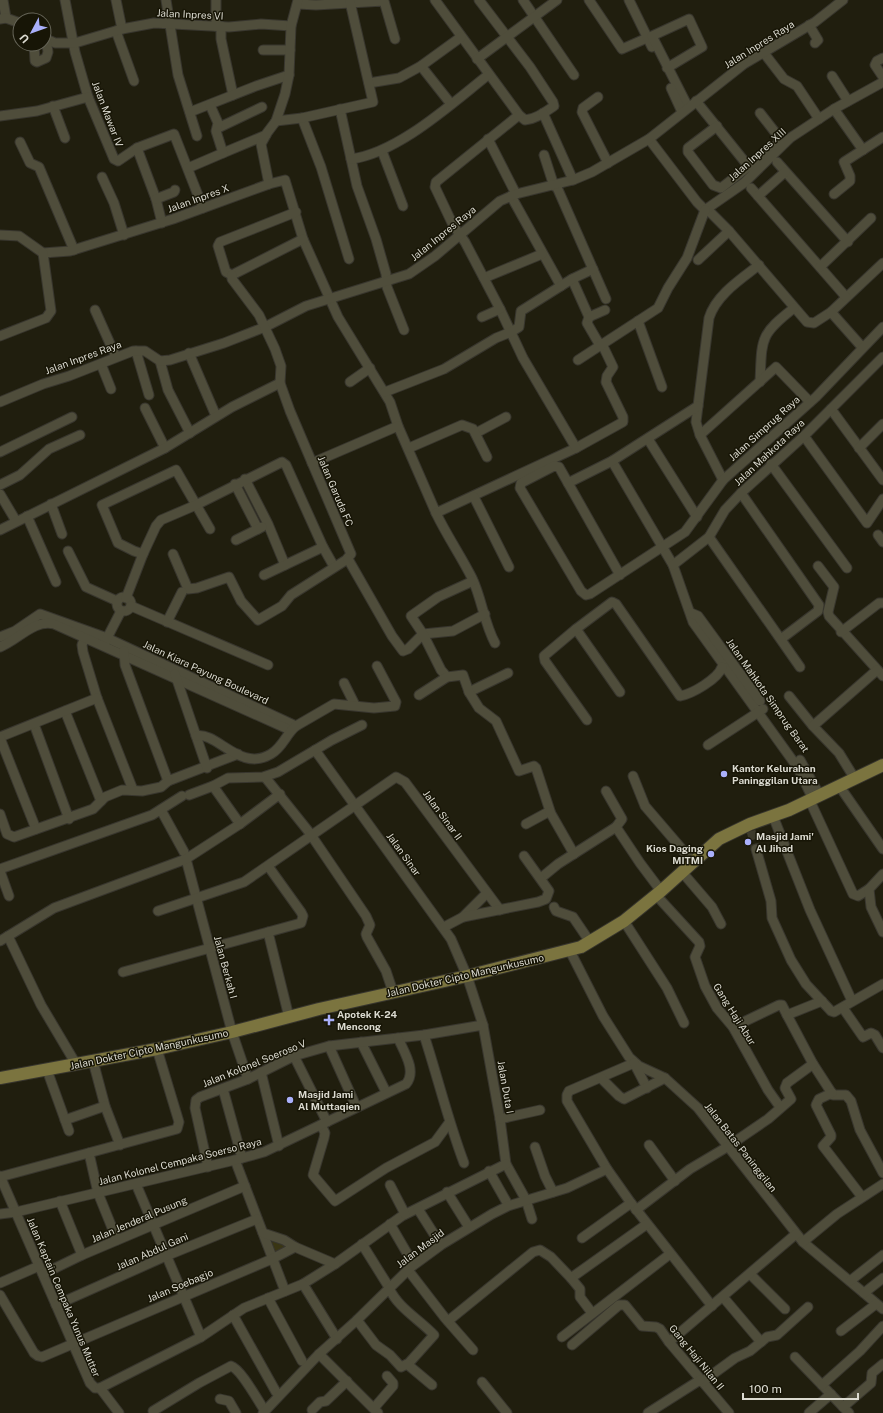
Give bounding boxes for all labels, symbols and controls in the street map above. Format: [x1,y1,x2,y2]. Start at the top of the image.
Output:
street label: Jalan Inpres VI [156,6,224,22]
north arrow [12,12,52,52]
street label: Jalan Inpres Raya [722,18,796,70]
text: U [17,32,32,46]
street label: Jalan Mawar IV [90,79,126,149]
street label: Jalan Inpres XIII [726,125,788,183]
street label: Jalan Inpres X [166,181,230,215]
street label: Jalan Inpres Raya [408,203,478,263]
street label: Jalan Inpres Raya [43,338,123,376]
street label: Jalan Simprug Raya [726,393,802,463]
street label: Jalan Mahkota Raya [731,416,807,488]
street label: Jalan Garuda FC [316,454,356,528]
street label: Jalan Mahkota Simprug Barat [724,636,812,754]
street label: Jalan Kiara Payung Boulevard [141,638,271,706]
place label: Kantor Kelurahan Paninggilan Utara [732,762,818,786]
marker: Kantor Kelurahan Paninggilan Utara [719,769,729,779]
street label: Jalan Sinar II [421,788,465,842]
street label: Jalan Sinar [384,830,424,878]
place label: Masjid Jami' Al Jihad [756,830,814,854]
marker: Masjid Jami' Al Jihad [743,837,753,847]
place label: Kios Daging MITMI [646,842,704,866]
marker: Kios Daging MITMI [706,849,716,859]
street label: Jalan Berkah I [212,934,240,1000]
street label: Jalan Dokter Cipto Mangunkusumo [385,951,545,999]
street label: Gang Haji Abur [711,981,759,1047]
place label: Apotek K-24 Mencong [337,1008,398,1032]
marker: Apotek K-24 Mencong [324,1015,334,1025]
street label: Jalan Dokter Cipto Mangunkusumo [69,1026,229,1072]
street label: Jalan Kolonel Soeroso V [200,1037,308,1089]
street label: Jalan Duta I [495,1060,517,1114]
place label: Masjid Jami Al Muttaqien [298,1088,360,1112]
marker: Masjid Jami Al Muttaqien [285,1095,295,1105]
street label: Jalan Batas Paninggilan [702,1100,780,1194]
street label: Jalan Kolonel Cempaka Soerso Raya [97,1135,263,1187]
street label: Jalan Jenderal Pusung [89,1193,189,1245]
street label: Jalan Kaptain Cempaka Yunus Mutter [25,1215,103,1379]
street label: Jalan Masjid [394,1226,446,1270]
street label: Jalan Abdul Gani [114,1230,190,1272]
street label: Jalan Soebagjo [145,1266,215,1304]
street label: Gang Haji Nilan II [667,1322,727,1392]
scale bar [743,1375,858,1401]
text: 100 m [749,1382,782,1396]

